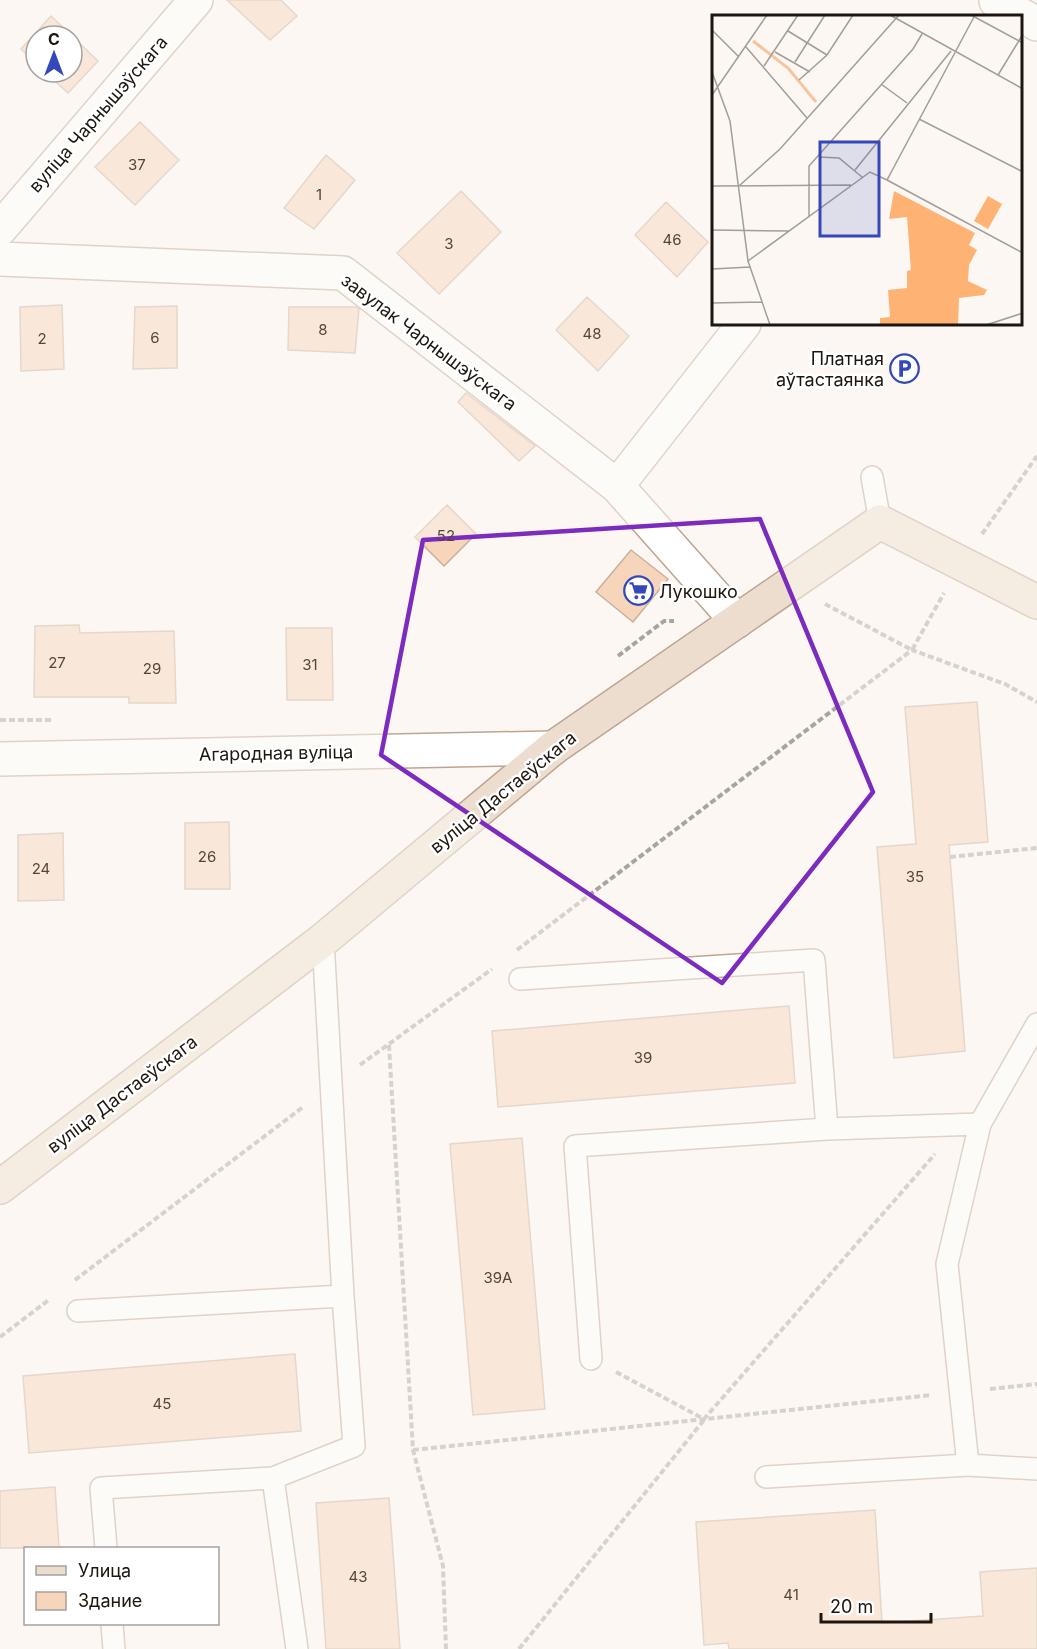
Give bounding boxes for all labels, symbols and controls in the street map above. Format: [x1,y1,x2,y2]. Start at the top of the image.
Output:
inset map [712,15,1022,326]
north arrow [24,24,84,84]
text: С [48,29,60,49]
street label: вуліца Чарнышэўскага [24,32,172,196]
house number: 37 [128,155,146,174]
house number: 1 [316,185,322,204]
house number: 46 [663,230,682,249]
house number: 3 [444,234,454,253]
street label: завулак Чарнышэўскага [337,269,521,415]
house number: 8 [318,320,328,339]
house number: 48 [583,324,601,343]
house number: 6 [150,328,160,347]
house number: 2 [37,329,47,348]
place label: Платная аўтастаянка [776,348,884,390]
parking icon: Платная аўтастаянка [889,352,921,384]
house number: 52 [437,526,455,545]
supermarket icon: Лукошко [622,575,654,607]
place label: Лукошко [659,581,738,602]
house number: 27 [48,653,66,672]
house number: 31 [302,655,318,674]
house number: 29 [143,659,161,678]
street label: вуліца Дастаеўскага [426,727,580,857]
street label: Агародная вуліца [199,741,353,765]
house number: 26 [198,847,216,866]
house number: 24 [32,859,50,878]
house number: 35 [906,867,924,886]
street label: вуліца Дастаеўскага [43,1031,201,1157]
house number: 39 [634,1048,652,1067]
house number: 39А [484,1268,512,1287]
house number: 45 [153,1394,171,1413]
legend [24,1547,219,1625]
text: Улица [78,1560,131,1581]
house number: 43 [349,1567,367,1586]
house number: 41 [783,1585,799,1604]
scale bar [821,1586,930,1624]
text: Здание [78,1590,142,1611]
text: 20 m [830,1596,873,1617]

